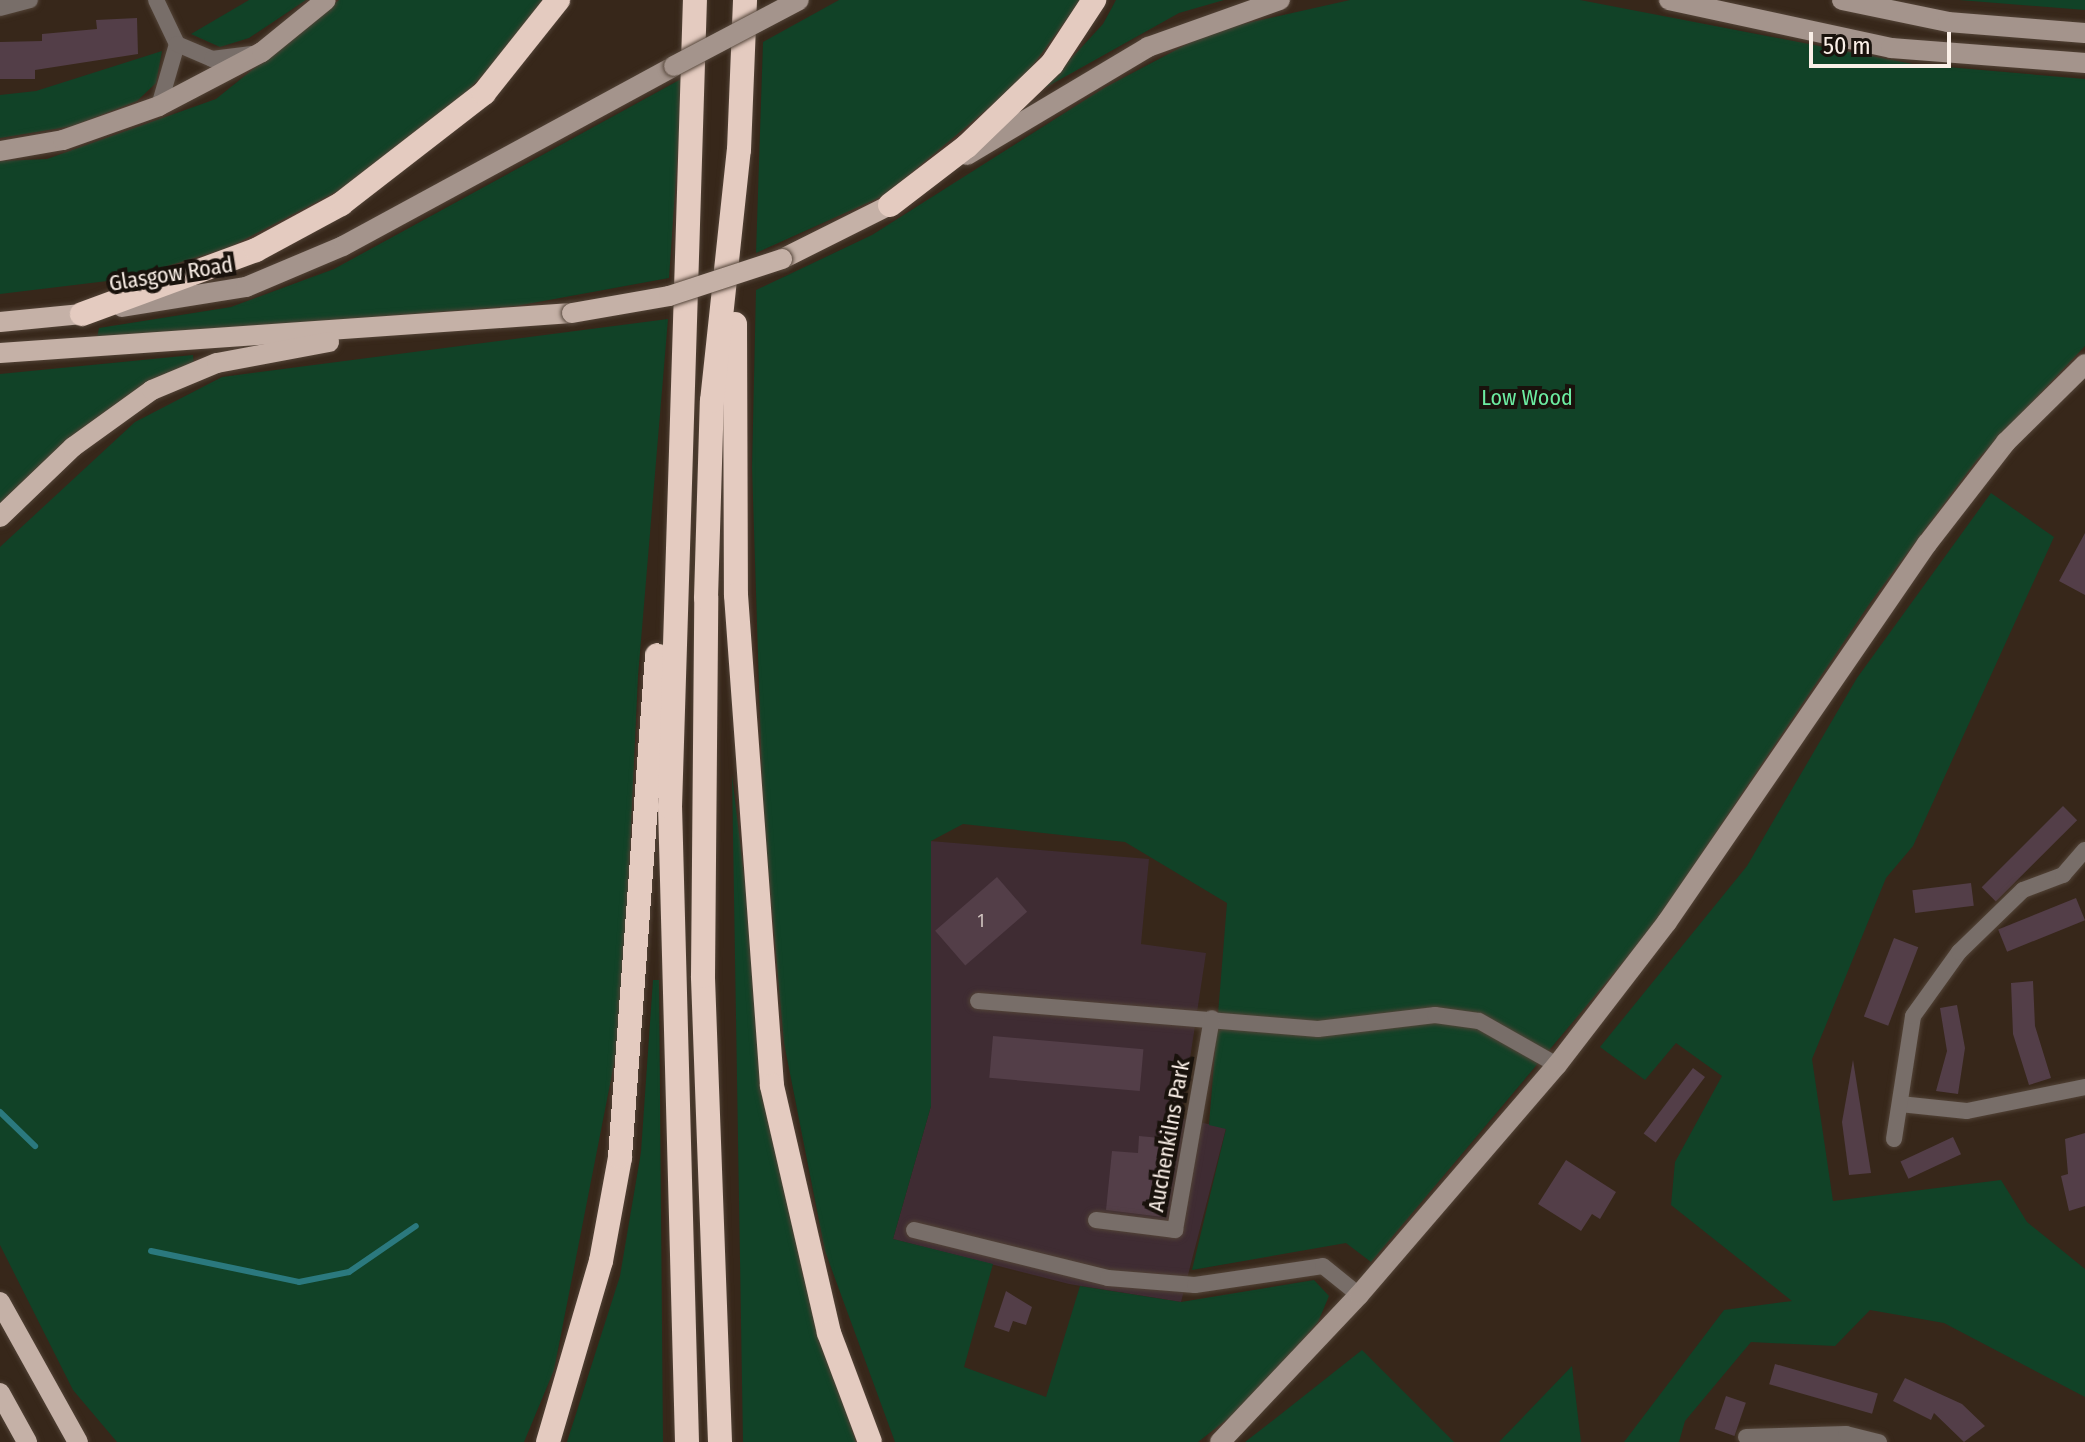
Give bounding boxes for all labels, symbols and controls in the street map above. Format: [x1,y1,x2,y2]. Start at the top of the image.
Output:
scale bar [1813,16,1955,66]
text: 50 m [1823,32,1871,60]
street label: Glasgow Road [107,251,235,297]
park label: Low Wood [1481,385,1573,411]
house number: 1 [977,910,985,932]
street label: Auchenkilns Park [1143,1058,1195,1214]

